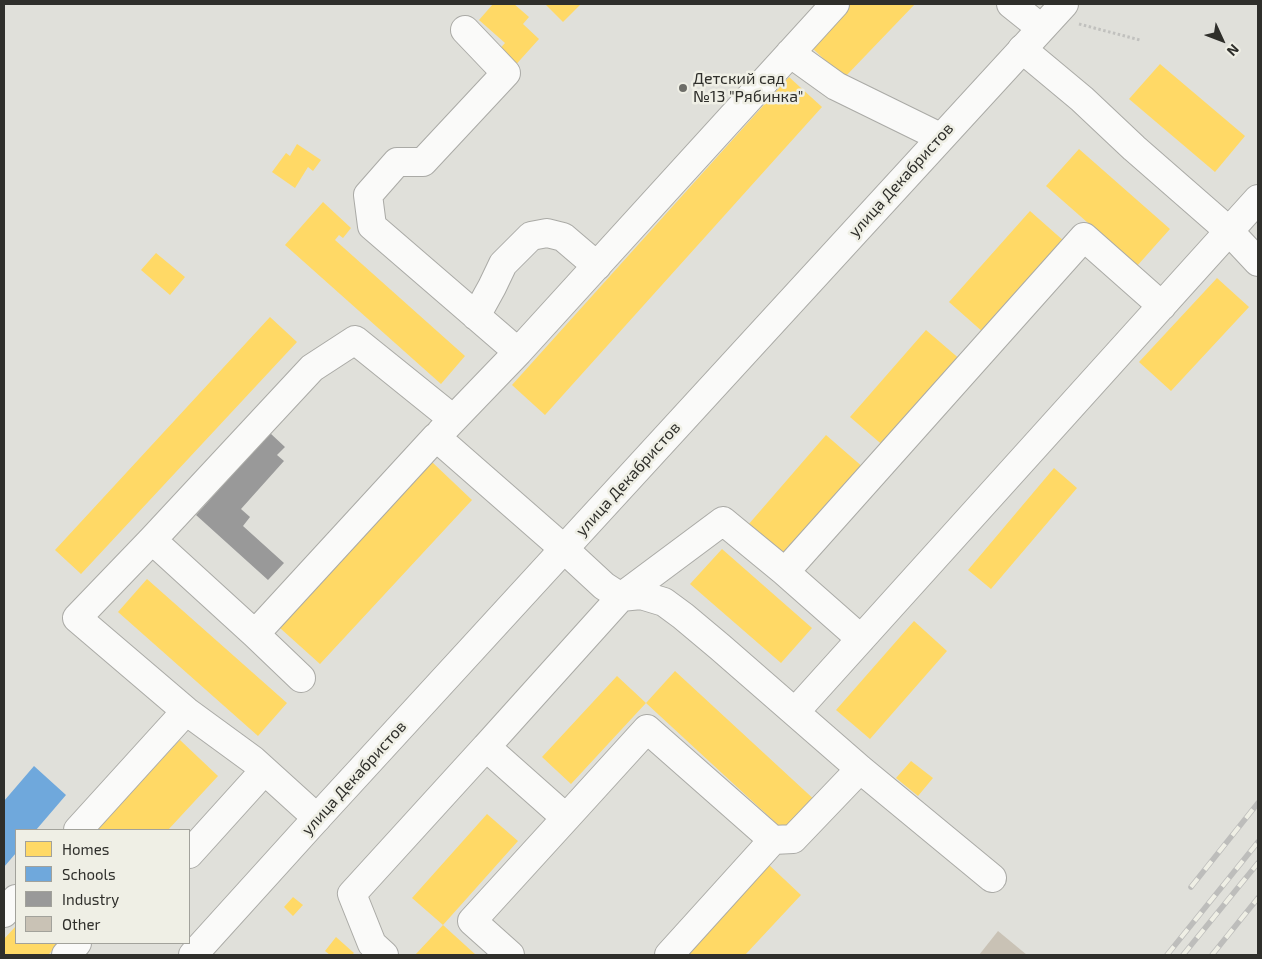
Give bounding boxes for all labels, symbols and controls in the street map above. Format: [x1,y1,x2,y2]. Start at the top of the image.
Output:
north arrow [1197,15,1247,65]
text: N [1224,41,1243,60]
place label: Детский сад №13 "Рябинка" [693,69,803,107]
marker: Детский сад №13 "Рябинка" [677,82,689,94]
street label: улица Декабристов [845,119,957,241]
street label: улица Декабристов [572,418,684,540]
street label: улица Декабристов [298,717,410,839]
legend [15,829,190,944]
text: Homes [62,840,109,858]
text: Schools [62,865,116,883]
text: Industry [62,890,119,908]
text: Other [62,915,101,933]

